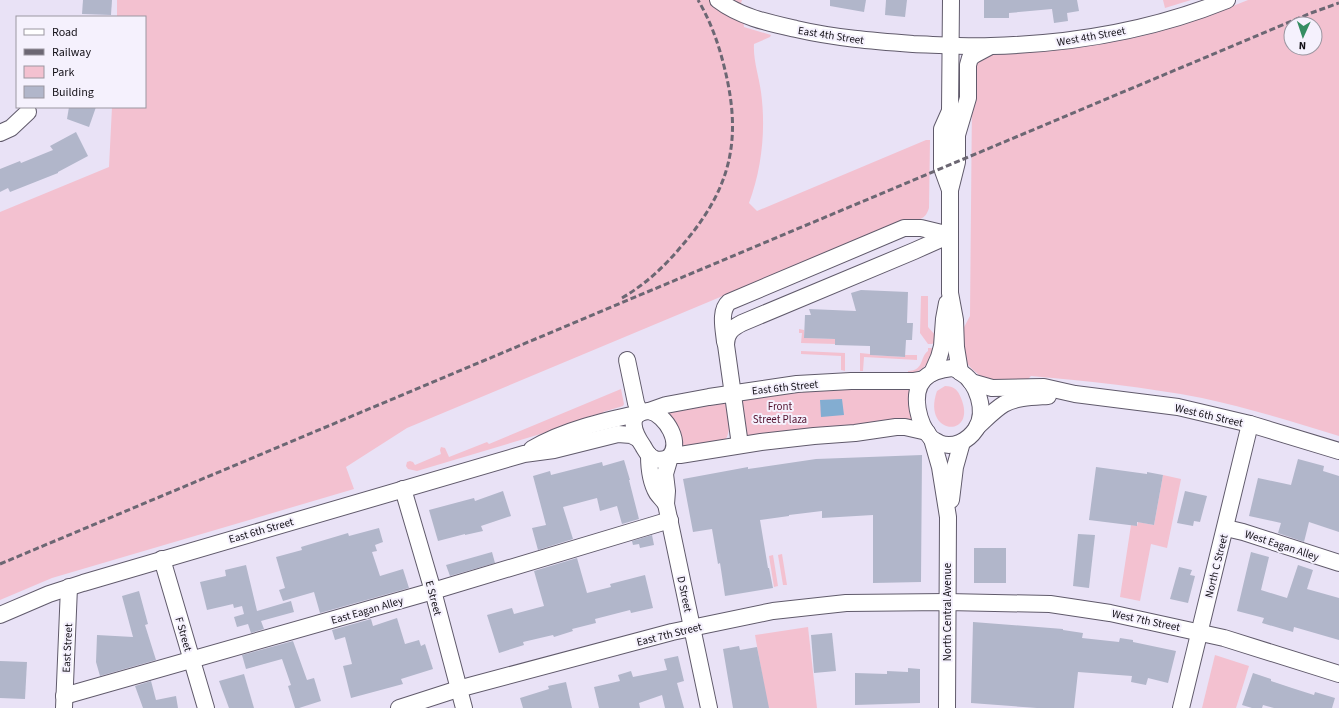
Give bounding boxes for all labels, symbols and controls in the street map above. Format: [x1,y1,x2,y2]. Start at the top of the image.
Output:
legend [16,16,146,108]
north arrow [1283,16,1323,56]
street label: East 4th Street [797,23,865,48]
street label: West 4th Street [1056,23,1127,50]
text: Road [52,24,78,41]
text: N [1298,38,1307,53]
text: Railway [52,44,91,61]
text: Park [52,64,74,81]
text: Building [52,84,94,101]
street label: East 6th Street [751,377,819,398]
park label: Front Street Plaza [753,399,807,427]
street label: West 6th Street [1173,400,1245,431]
street label: East 6th Street [227,514,295,547]
street label: West Eagan Alley [1243,526,1321,565]
street label: North C Street [1201,533,1232,599]
street label: North Central Avenue [940,562,955,661]
street label: D Street [673,575,696,614]
street label: E Street [422,579,445,618]
street label: East Eagan Alley [329,593,405,628]
street label: West 7th Street [1110,606,1182,635]
street label: F Street [171,615,196,653]
street label: East 7th Street [635,619,704,650]
street label: East Street [59,623,76,673]

